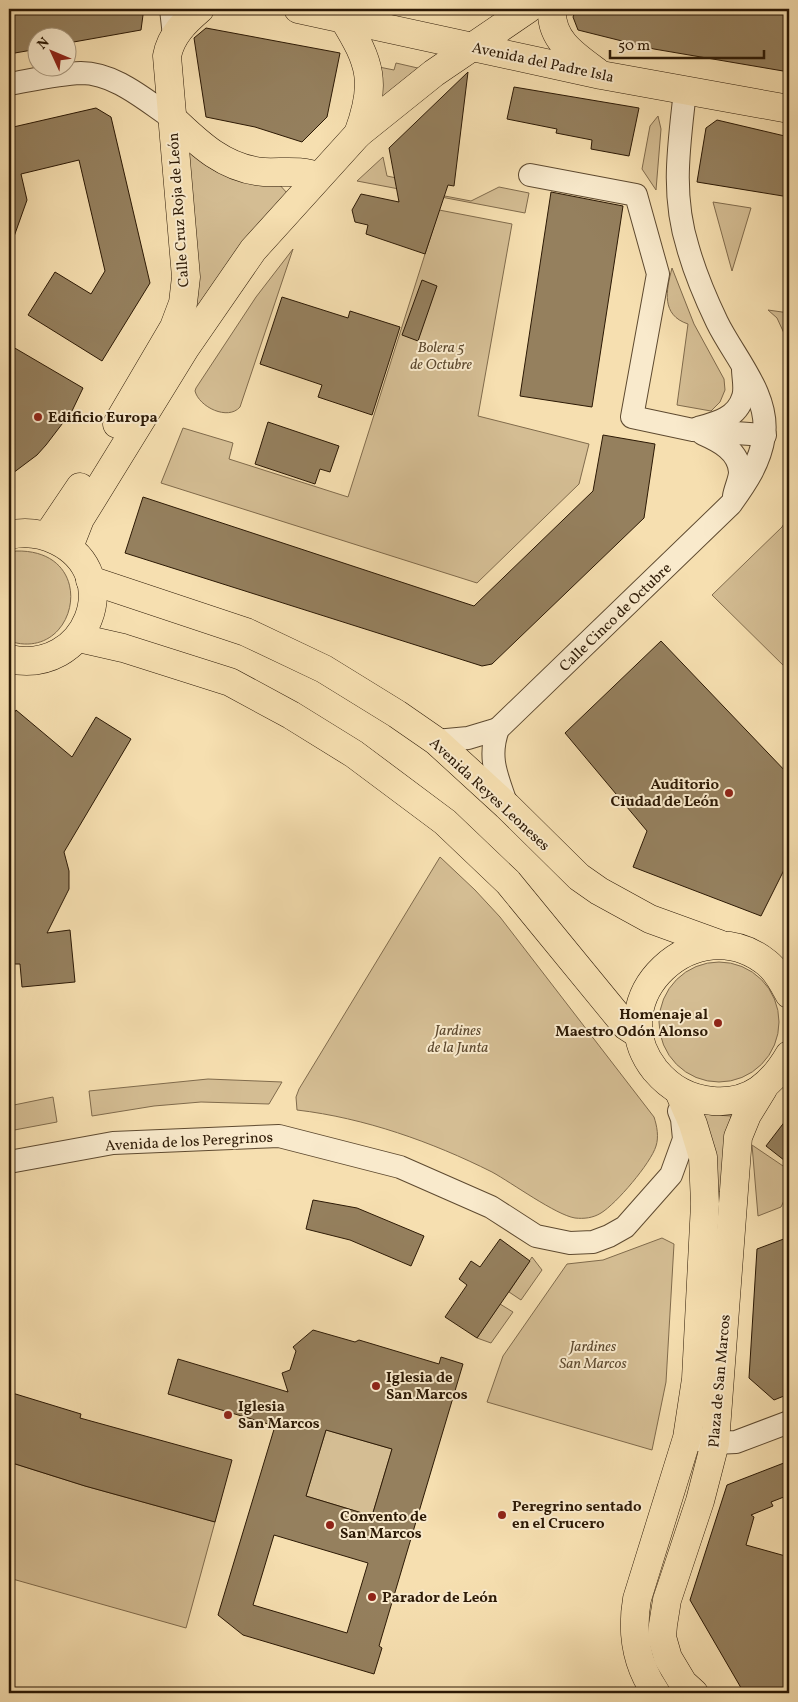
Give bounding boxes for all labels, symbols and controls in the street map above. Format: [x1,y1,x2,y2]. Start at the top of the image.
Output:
north arrow [28,28,78,78]
scale bar [610,28,764,60]
text: N [33,34,54,54]
text: 50 m [618,36,650,57]
street label: Avenida del Padre Isla [470,38,616,89]
street label: Calle Cruz Roja de León [164,132,195,288]
park label: Bolera 5 de Octubre [410,338,472,376]
place label: Edificio Europa [48,408,158,429]
marker: Edificio Europa [32,411,44,423]
street label: Calle Cinco de Octubre [555,559,677,677]
street label: Avenida Reyes Leoneses [424,734,554,857]
place label: Auditorio Ciudad de León [611,775,719,813]
marker: Auditorio Ciudad de León [723,787,735,799]
place label: Homenaje al Maestro Odón Alonso [555,1005,708,1043]
marker: Homenaje al Maestro Odón Alonso [712,1017,724,1029]
park label: Jardines de la Junta [428,1021,488,1059]
street label: Avenida de los Peregrinos [105,1128,274,1157]
street label: Plaza de San Marcos [704,1314,737,1449]
park label: Jardines San Marcos [559,1337,627,1375]
place label: Iglesia de San Marcos [386,1368,468,1406]
marker: Iglesia de San Marcos [370,1380,382,1392]
place label: Iglesia San Marcos [238,1397,320,1435]
marker: Iglesia San Marcos [222,1409,234,1421]
place label: Peregrino sentado en el Crucero [512,1497,642,1535]
place label: Convento de San Marcos [340,1507,427,1545]
marker: Peregrino sentado en el Crucero [496,1509,508,1521]
marker: Convento de San Marcos [324,1519,336,1531]
place label: Parador de León [382,1588,498,1609]
marker: Parador de León [366,1591,378,1603]

